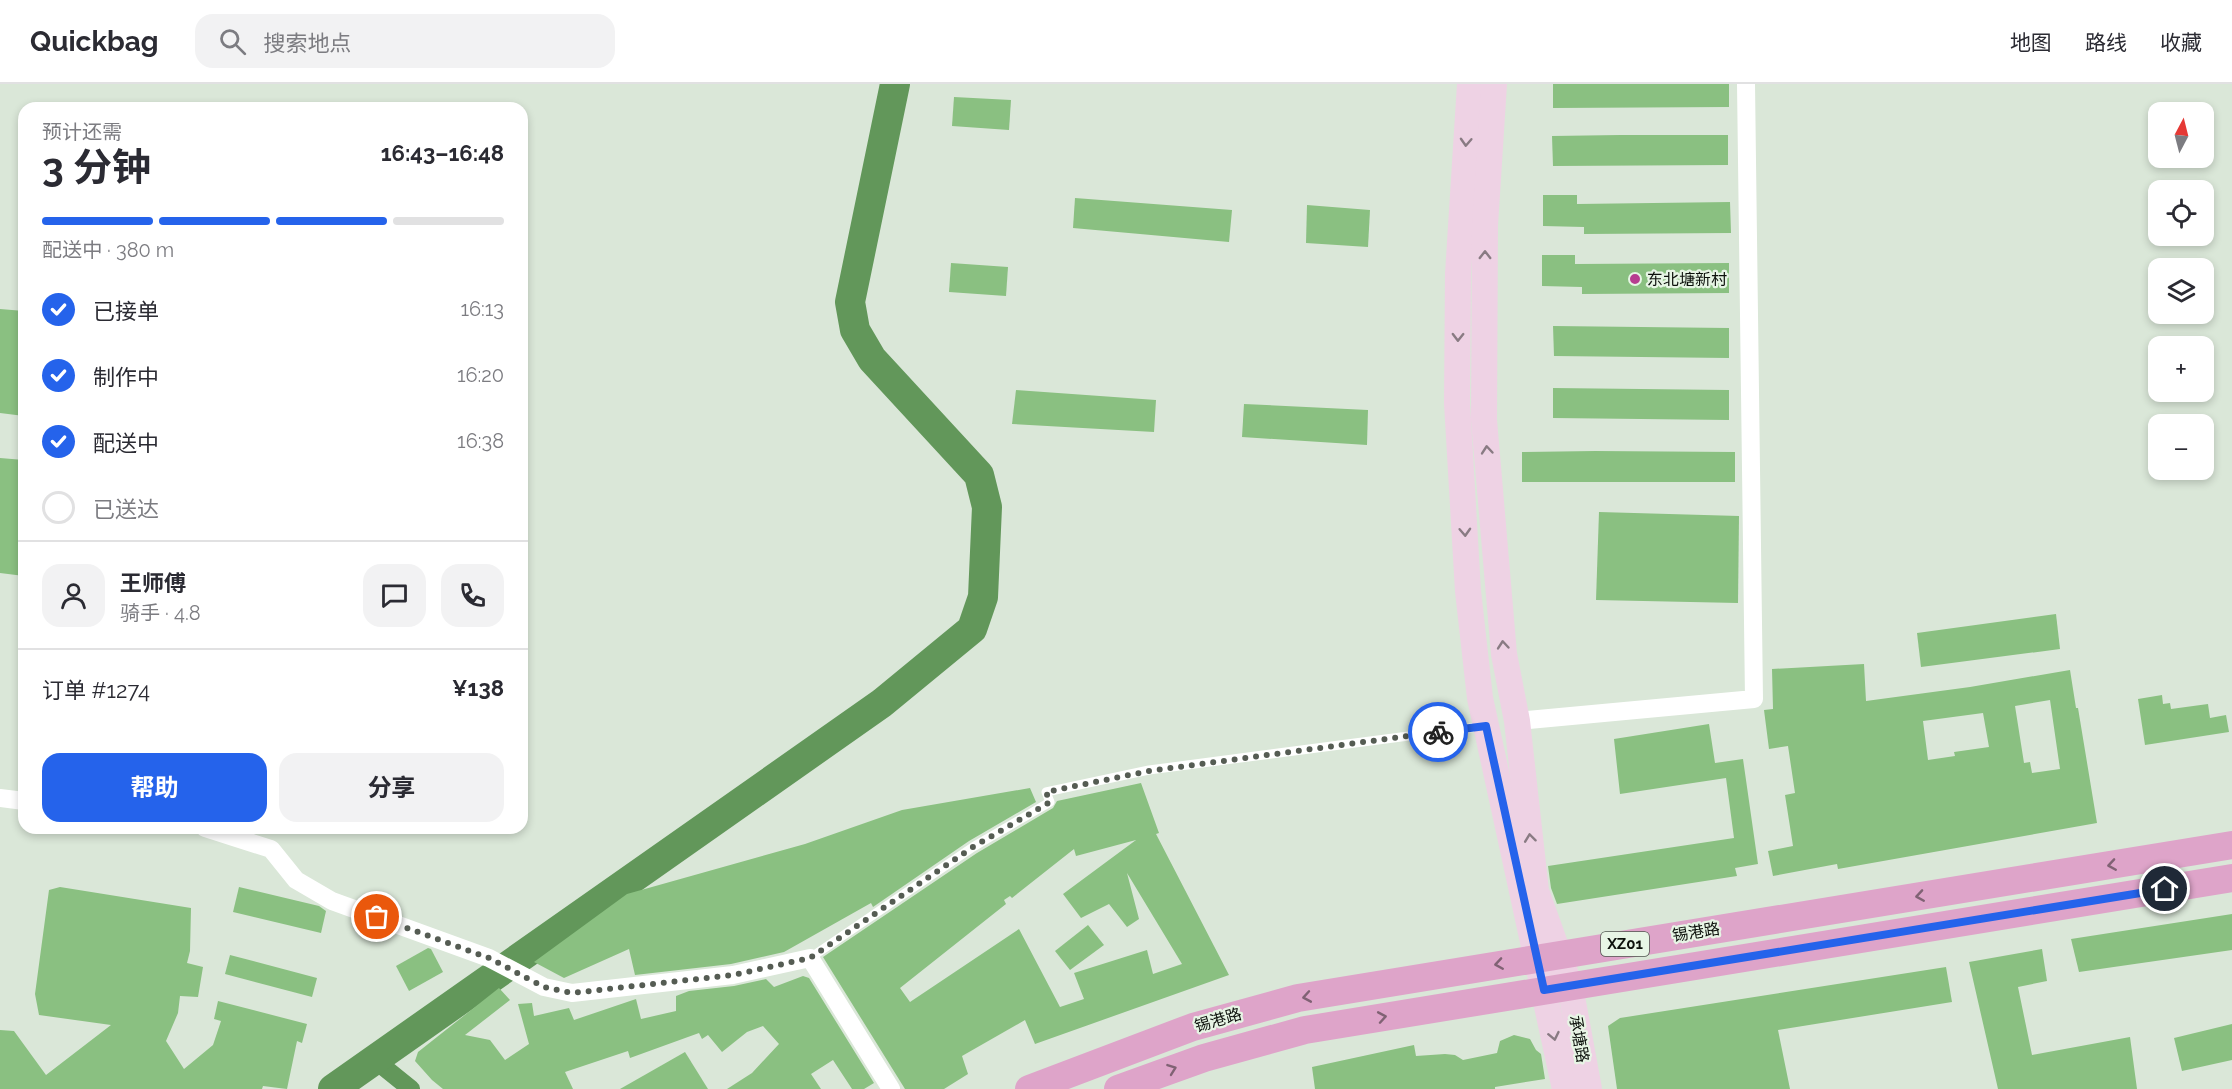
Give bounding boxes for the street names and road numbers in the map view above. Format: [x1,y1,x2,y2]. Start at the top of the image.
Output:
street label: 锡港路 [1671,919,1721,945]
road number: XZ01 [1601,932,1649,956]
street label: 锡港路 [1192,1004,1244,1036]
street label: 承塘路 [1565,1014,1593,1064]

